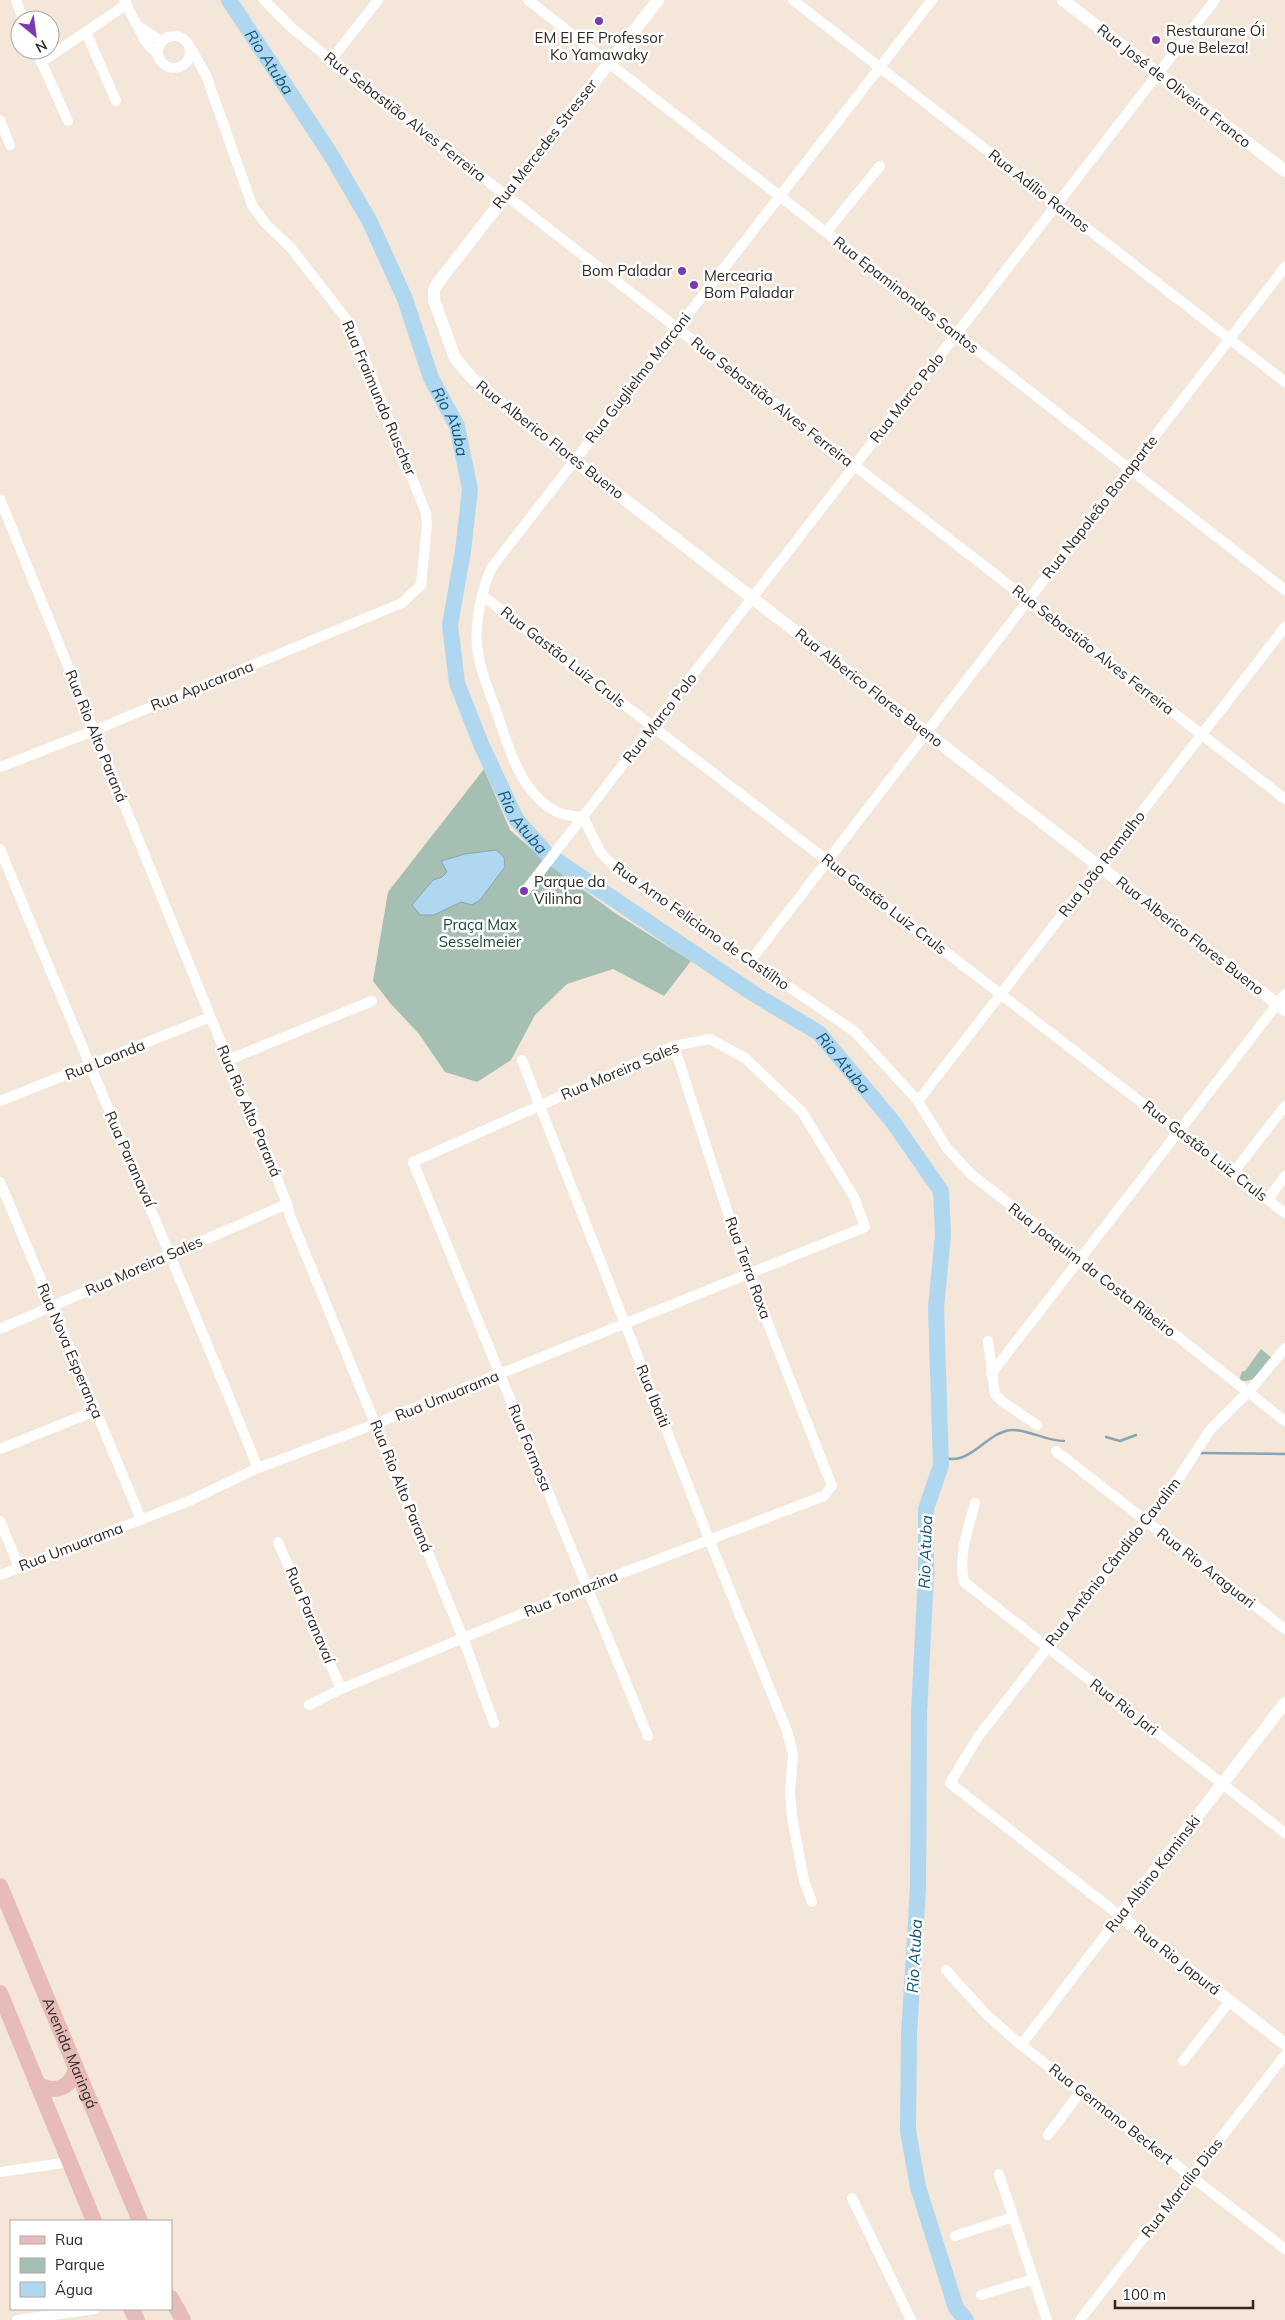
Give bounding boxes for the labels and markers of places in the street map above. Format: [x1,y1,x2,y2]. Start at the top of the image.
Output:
marker: EM EI EF Professor Ko Yamawaky [593,15,605,27]
place label: Restaurane Ói Que Beleza! [1166,21,1265,57]
place label: EM EI EF Professor Ko Yamawaky [535,28,664,64]
marker: Restaurane Ói Que Beleza! [1150,34,1162,46]
place label: Bom Paladar [582,261,673,280]
marker: Bom Paladar [676,265,688,277]
place label: Mercearia Bom Paladar [704,266,795,302]
marker: Mercearia Bom Paladar [688,279,700,291]
place label: Parque da Vilinha [534,872,605,908]
marker: Parque da Vilinha [518,885,530,897]

